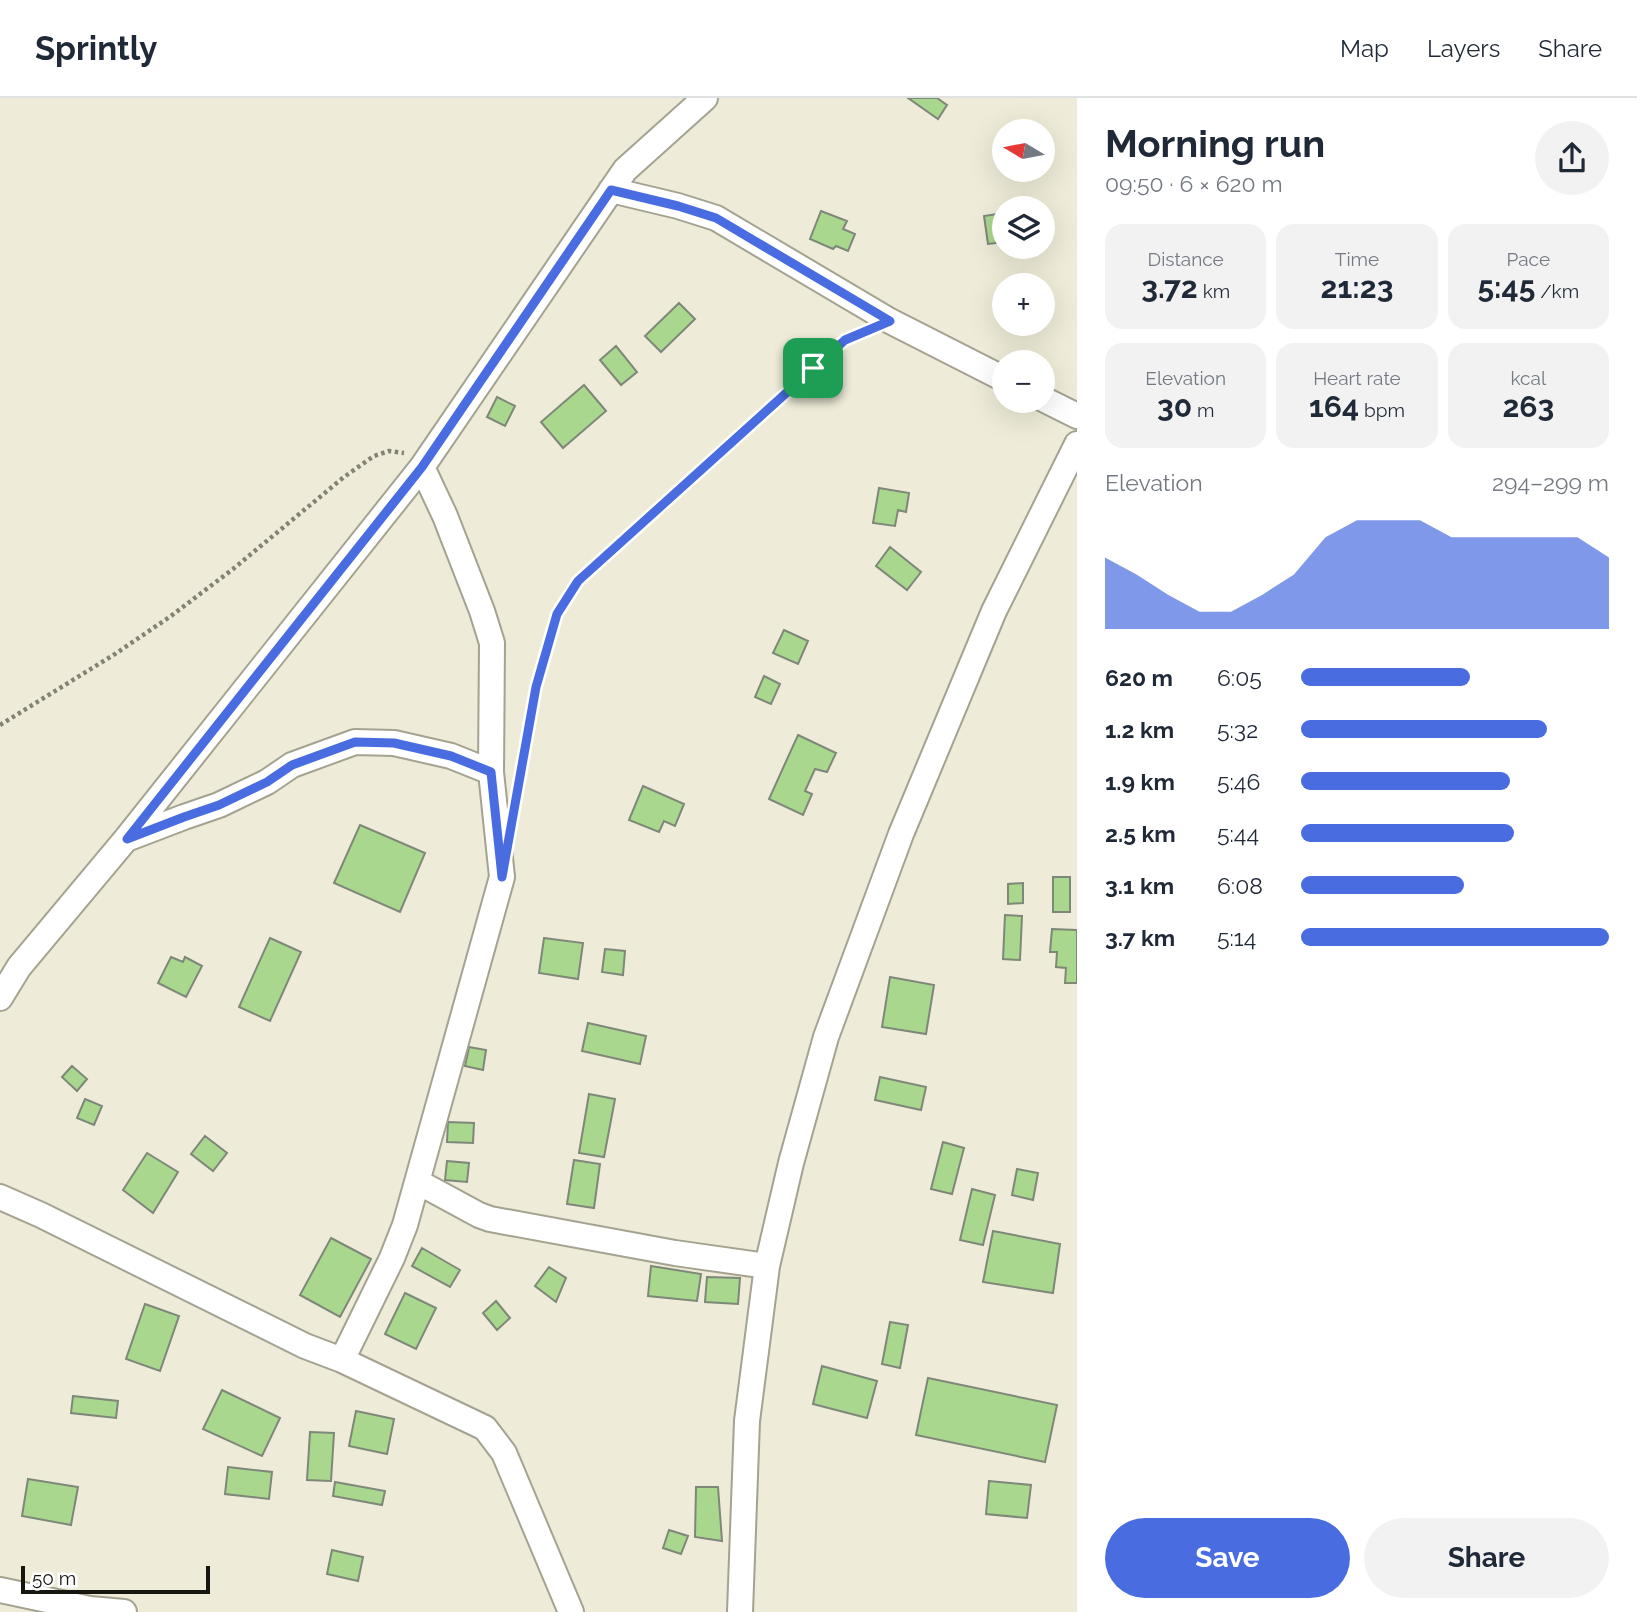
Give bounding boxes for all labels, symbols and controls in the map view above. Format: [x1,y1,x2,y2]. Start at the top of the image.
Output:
text: Sprintly [35,29,158,68]
text: Map [1340,34,1389,63]
text: Layers [1427,34,1500,63]
text: Share [1538,34,1602,63]
north arrow [992,119,1055,182]
map controls [992,119,1055,413]
text: Morning run [1105,121,1325,166]
button: share [1535,121,1609,195]
text: 09:50 · 6 × 620 m [1105,170,1283,197]
button: layers [992,196,1055,259]
text: Distance [1148,248,1224,270]
text: Time [1335,248,1379,270]
text: Pace [1507,248,1550,270]
text: 3.72 [1141,270,1198,305]
text: 21:23 [1321,270,1393,305]
text: 5:45 [1478,270,1535,305]
button: + [992,273,1055,336]
text: km [1198,280,1230,302]
text: /km [1535,280,1579,302]
pin [783,338,843,398]
icon: arrive [794,349,832,387]
button: − [992,350,1055,413]
text: Elevation [1145,367,1226,389]
text: Heart rate [1313,367,1401,389]
text: kcal [1511,367,1546,389]
text: 30 [1157,389,1192,424]
text: 164 [1309,389,1359,424]
text: 263 [1502,389,1554,424]
text: m [1192,399,1214,421]
text: bpm [1359,399,1405,421]
text: Elevation [1105,469,1203,496]
text: 294–299 m [1492,469,1609,496]
text: 620 m [1105,664,1173,691]
text: 6:05 [1217,664,1262,691]
text: 1.2 km [1105,716,1174,743]
text: 5:32 [1217,716,1258,743]
text: 1.9 km [1105,768,1175,795]
text: 5:46 [1217,768,1260,795]
text: 2.5 km [1105,820,1176,847]
text: 5:44 [1217,820,1259,847]
text: 3.1 km [1105,872,1174,899]
text: 6:08 [1217,872,1263,899]
text: 3.7 km [1105,924,1175,951]
text: 5:14 [1217,924,1256,951]
button: Save [1105,1518,1350,1598]
button: Share [1364,1518,1609,1598]
scale bar [21,1563,210,1595]
text: 50 m [32,1567,76,1589]

